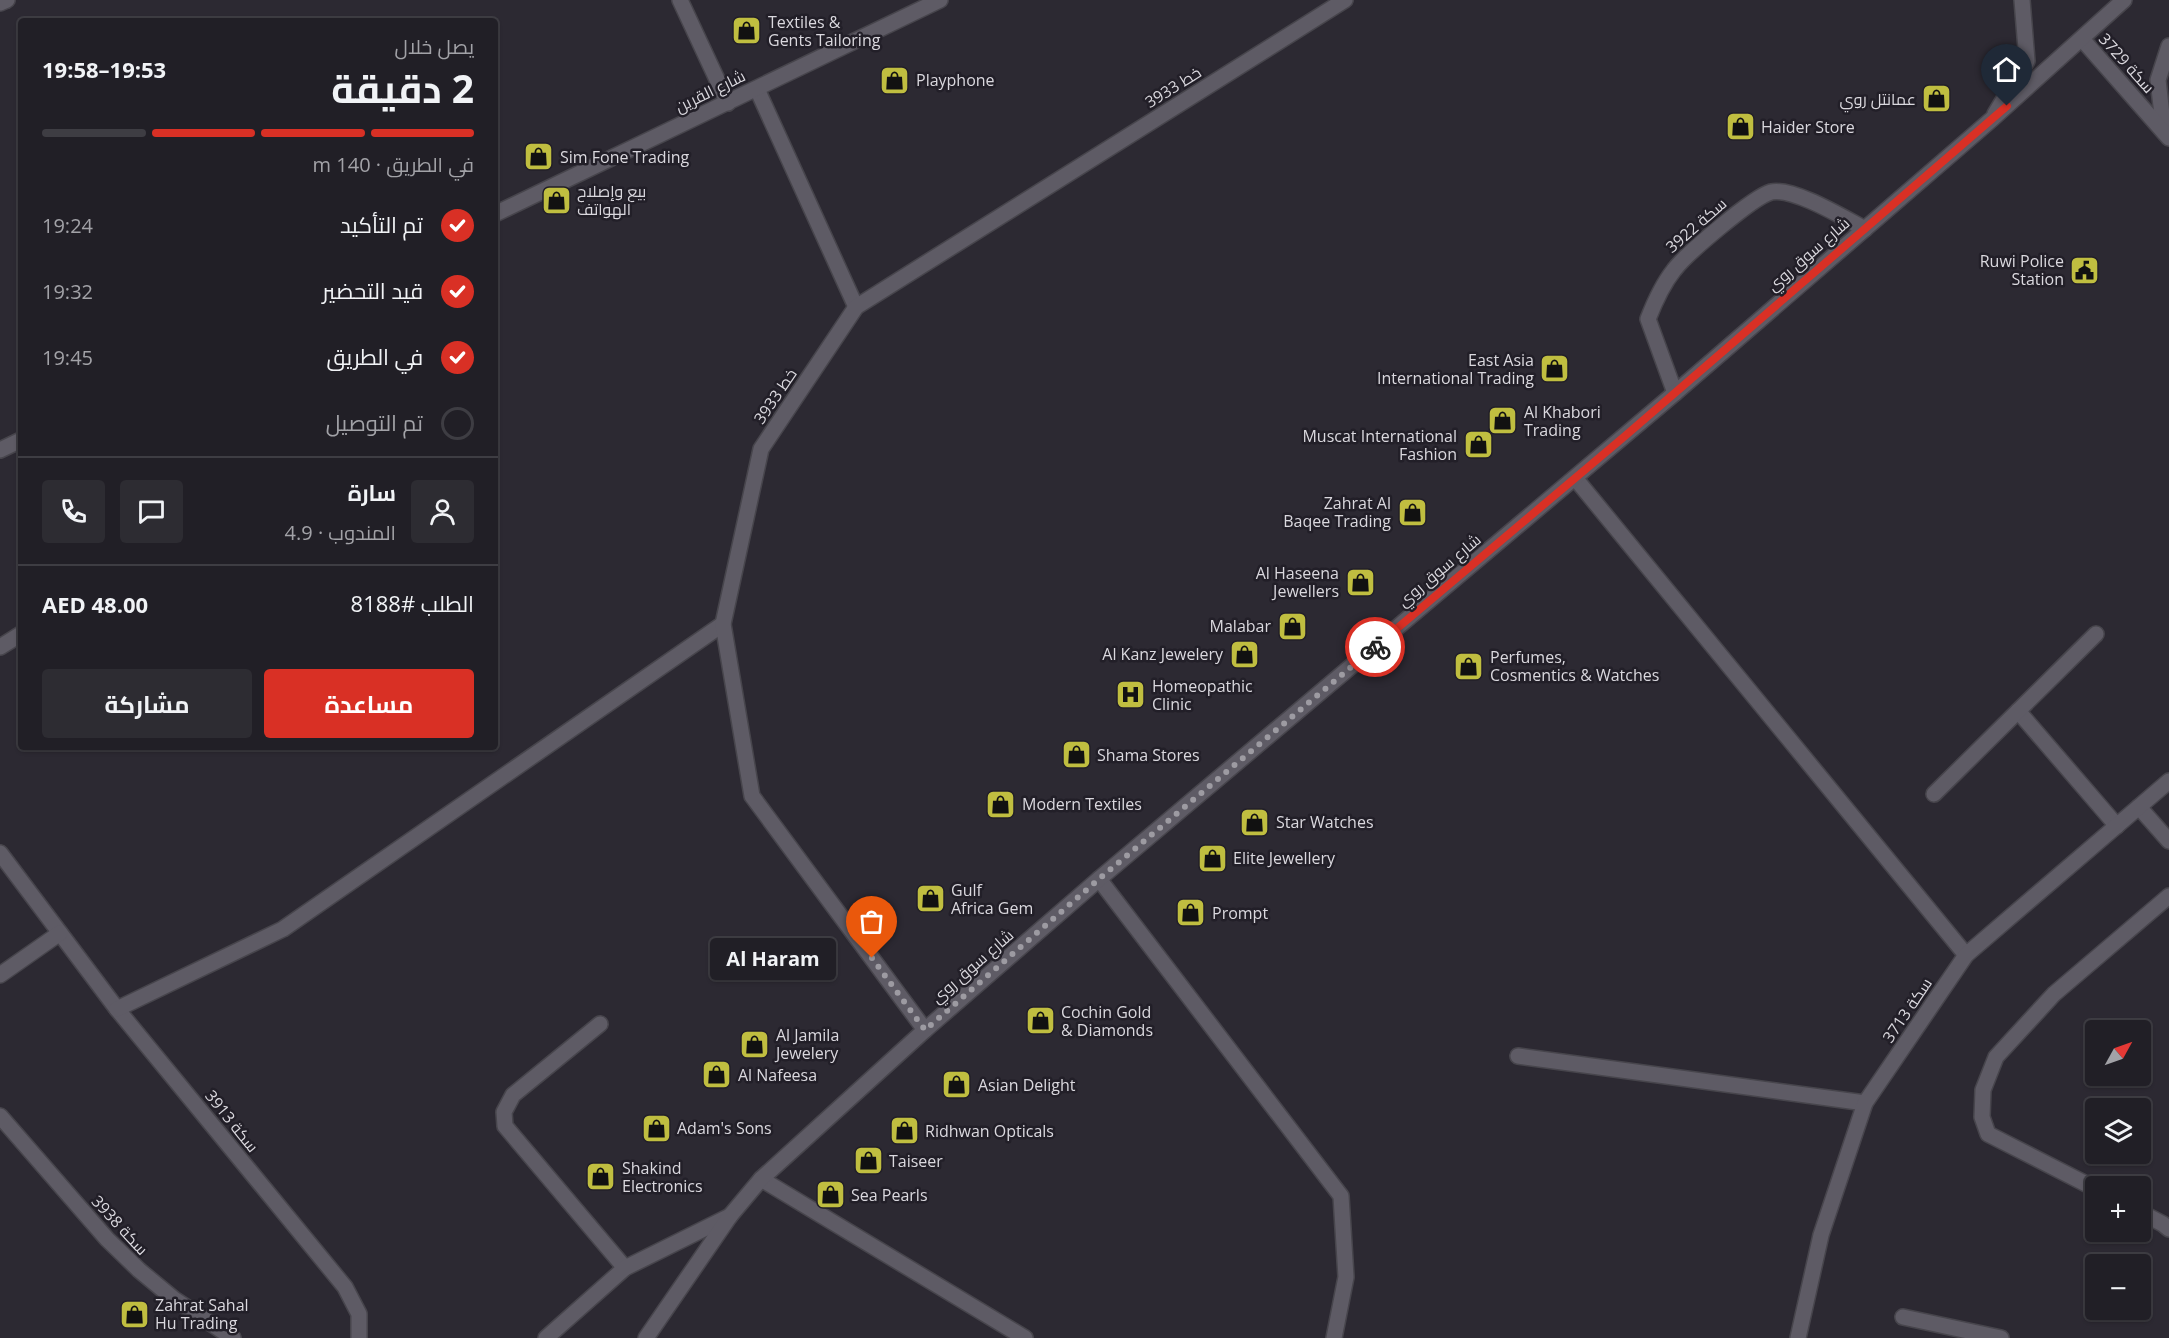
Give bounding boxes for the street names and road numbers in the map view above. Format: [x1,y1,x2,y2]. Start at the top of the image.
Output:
street label: سكة 3729 [2094,28,2160,98]
street label: 3933 خط [1141,61,1205,113]
street label: شارع القرين [671,65,749,118]
street label: سكة 3922 [1661,193,1731,257]
street label: شارع سوق روي [1762,212,1856,298]
street label: 3933 خط [748,364,802,428]
street label: شارع سوق روي [1393,529,1487,614]
street label: شارع سوق روي [926,924,1020,1010]
street label: سكة 3713 [1877,973,1937,1047]
street label: سكة 3913 [200,1085,264,1157]
street label: سكة 3938 [87,1191,153,1259]

